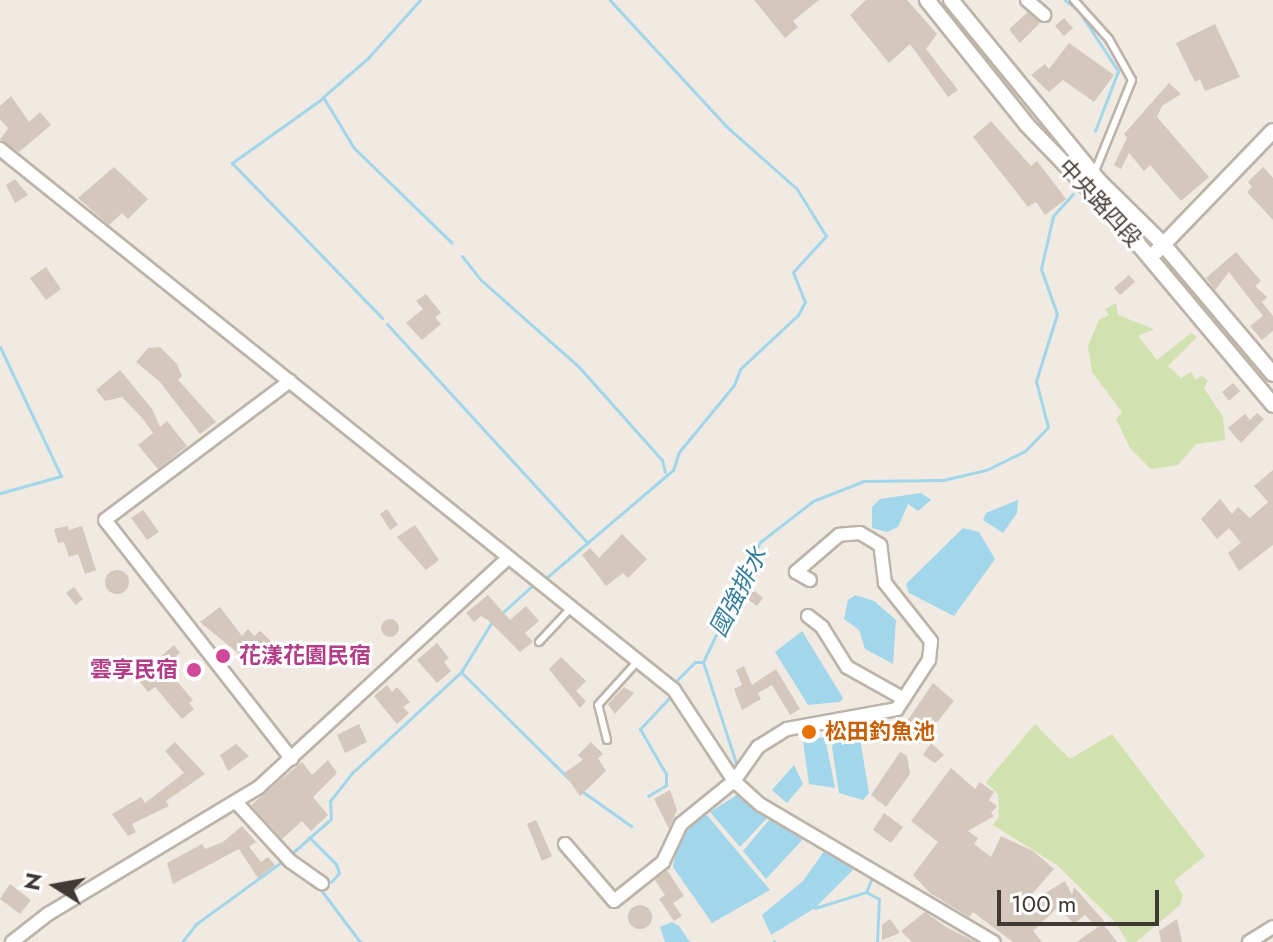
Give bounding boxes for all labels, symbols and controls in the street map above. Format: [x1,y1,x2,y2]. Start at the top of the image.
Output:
street label: 中央路四段 [1053,154,1147,252]
water label: 國強排水 [703,543,773,641]
place label: 花漾花園民宿 [239,643,371,669]
marker: 花漾花園民宿 [214,647,232,665]
place label: 雲享民宿 [90,657,178,683]
marker: 雲享民宿 [185,661,203,679]
place label: 松田釣魚池 [825,719,935,745]
marker: 松田釣魚池 [800,723,818,741]
north arrow [16,846,96,926]
text: N [15,870,50,893]
scale bar [1001,874,1163,924]
text: 100 m [1011,886,1077,921]

